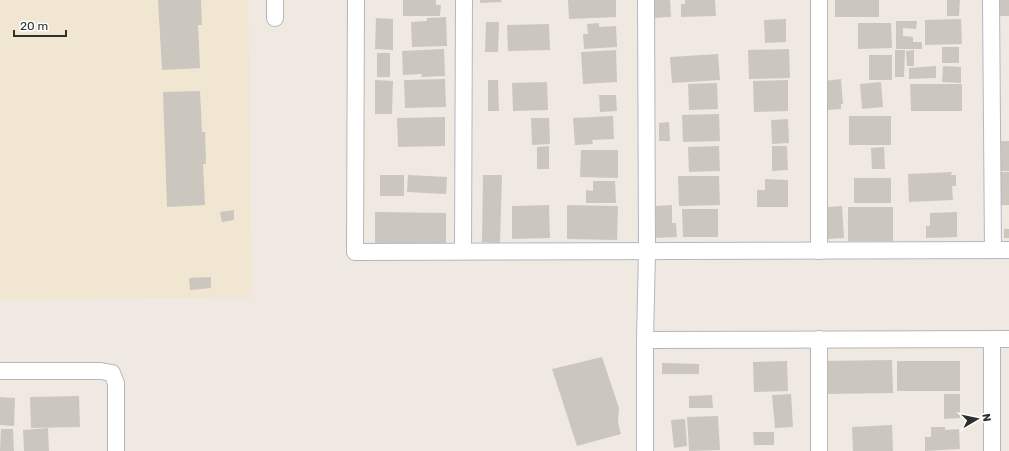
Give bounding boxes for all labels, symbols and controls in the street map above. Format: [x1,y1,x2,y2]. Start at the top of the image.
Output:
scale bar [14,12,66,38]
text: 20 m [20,19,48,33]
north arrow [957,399,997,439]
text: N [979,413,993,423]

